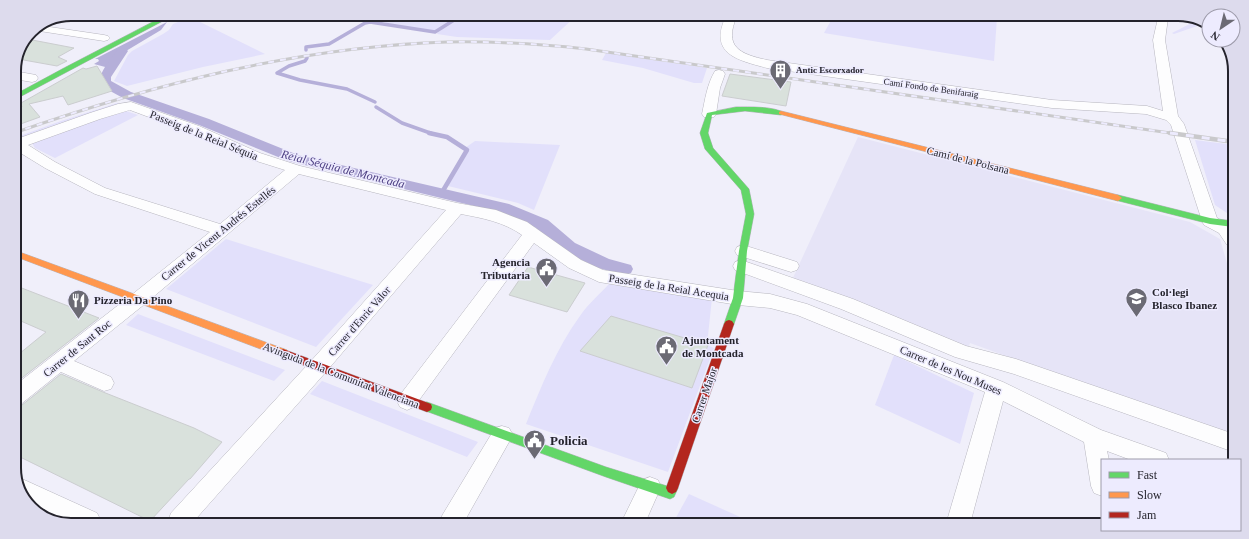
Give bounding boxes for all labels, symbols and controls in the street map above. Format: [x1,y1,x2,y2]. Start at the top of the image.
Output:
north arrow [1201,8,1241,48]
text: N [1209,29,1222,43]
building icon: Antic Escorxador [768,57,794,90]
place label: Antic Escorxador [796,65,864,75]
street label: Camí Fondo de Benifaraig [883,76,980,100]
street label: Passeig de la Reial Séquia [148,108,260,162]
street label: Camí de la Polsana [925,144,1011,176]
water label: Reial Séquia de Montcada [279,147,406,191]
street label: Carrer de Vicent Andrés Estellés [159,183,277,283]
public building icon: Agencia Tributaria [533,255,559,288]
place label: Agencia Tributaria [481,256,530,281]
street label: Passeig de la Reial Acequia [608,272,730,302]
street label: Carrer d'Enric Valor [325,283,393,358]
school or university icon: Col·legi Blasco Ibanez [1123,285,1149,318]
place label: Col·legi Blasco Ibanez [1152,286,1217,311]
restaurant icon: Pizzeria Da Pino [65,287,91,320]
place label: Pizzeria Da Pino [94,294,173,306]
street label: Carrer de Sant Roc [41,317,114,379]
public building icon: Ajuntament de Montcada [654,333,680,366]
place label: Ajuntament de Montcada [682,334,744,359]
street label: Avinguda de la Comunitat Valenciana [261,340,421,410]
street label: Carrer de les Nou Muses [898,343,1004,397]
street label: Carrer Major [689,365,719,424]
public building icon: Policia [522,427,548,460]
place label: Policia [550,433,588,448]
legend [1101,459,1241,531]
text: Fast [1137,468,1158,482]
text: Slow [1137,488,1162,502]
text: Jam [1137,508,1157,522]

